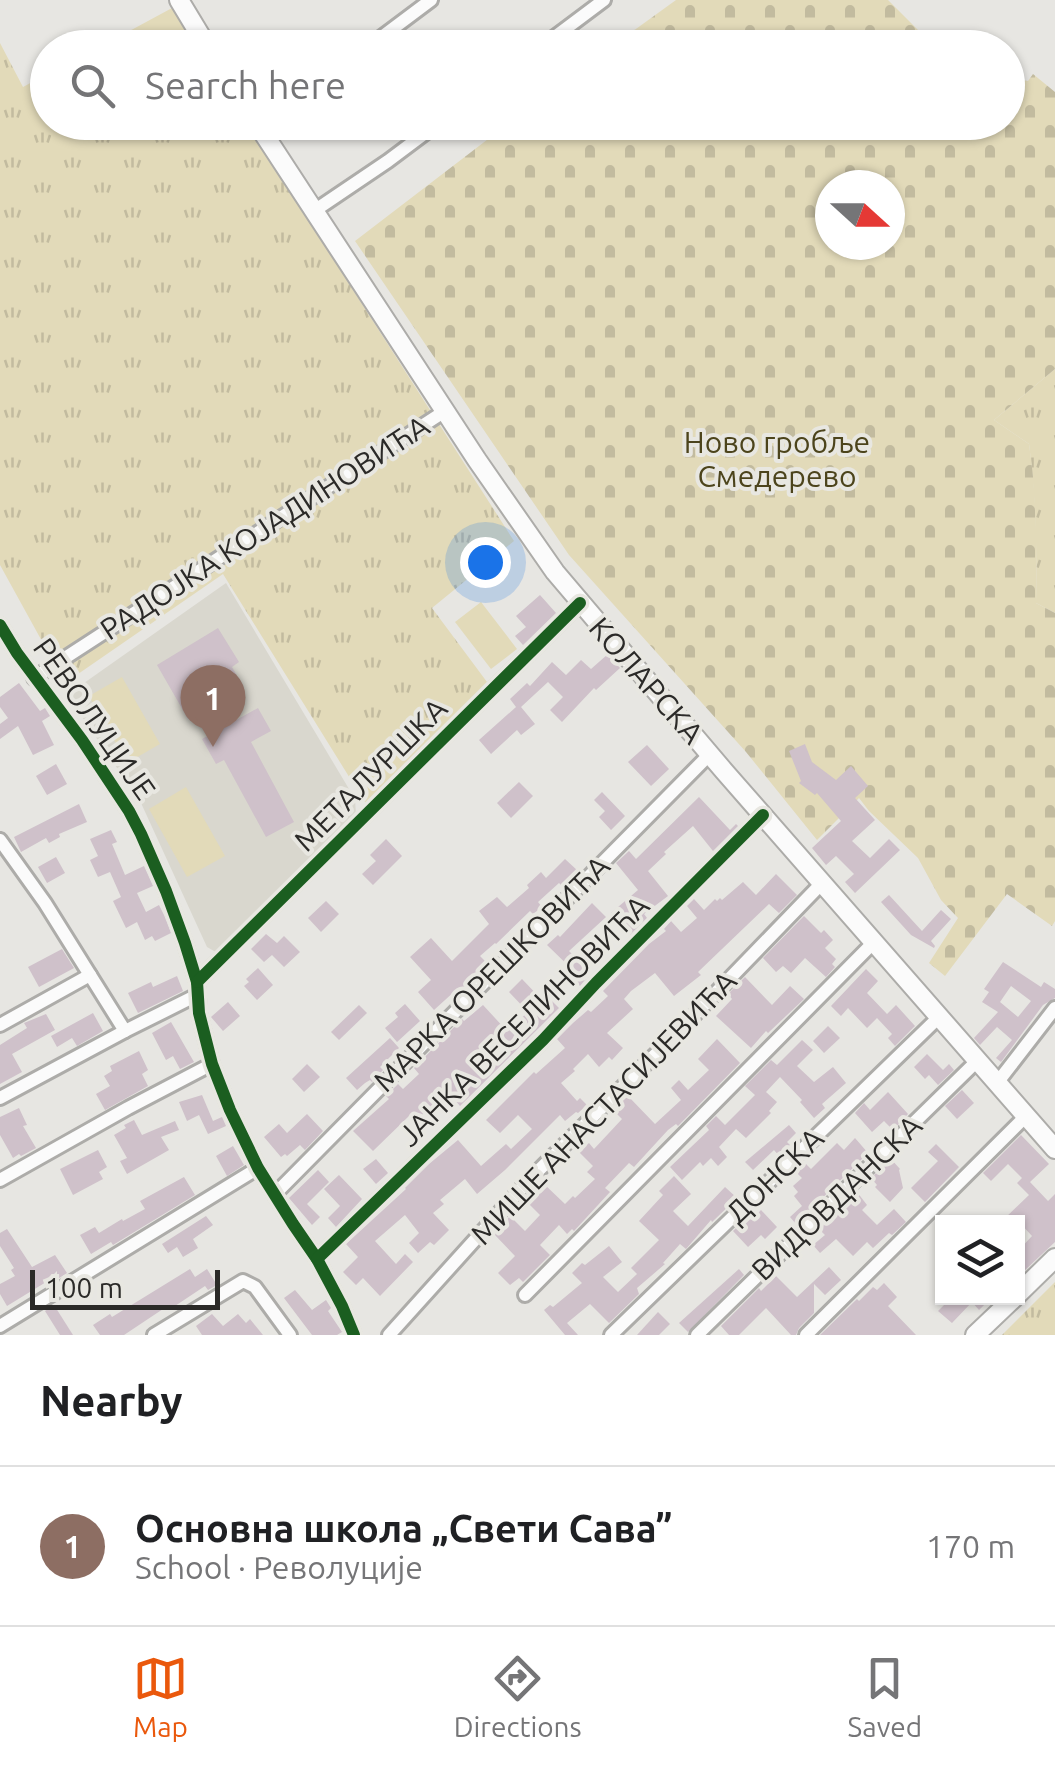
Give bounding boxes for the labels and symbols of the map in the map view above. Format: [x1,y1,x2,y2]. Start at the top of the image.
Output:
north arrow [815,170,905,260]
street label: РАДОЈКА КОЈАДИНОВИЋА [94,408,435,646]
park label: Ново гробље Смедерево [684,425,870,493]
your location [460,537,511,588]
street label: КОЛАРСКА [583,610,711,751]
street label: РЕВОЛУЦИЈЕ [27,631,163,805]
pin: 1 [180,664,246,747]
street label: МЕТАЛУРШКА [287,691,454,858]
street label: МАРКА ОРЕШКОВИЋА [366,848,616,1098]
street label: ЈАНКА ВЕСЕЛИНОВИЋА [391,888,656,1152]
street label: МИШЕ АНАСТАСИЈЕВИЋА [464,963,743,1251]
street label: ВИДОВДАНСКА [744,1107,929,1287]
street label: ДОНСКА [719,1120,830,1230]
scale bar [30,1265,220,1310]

